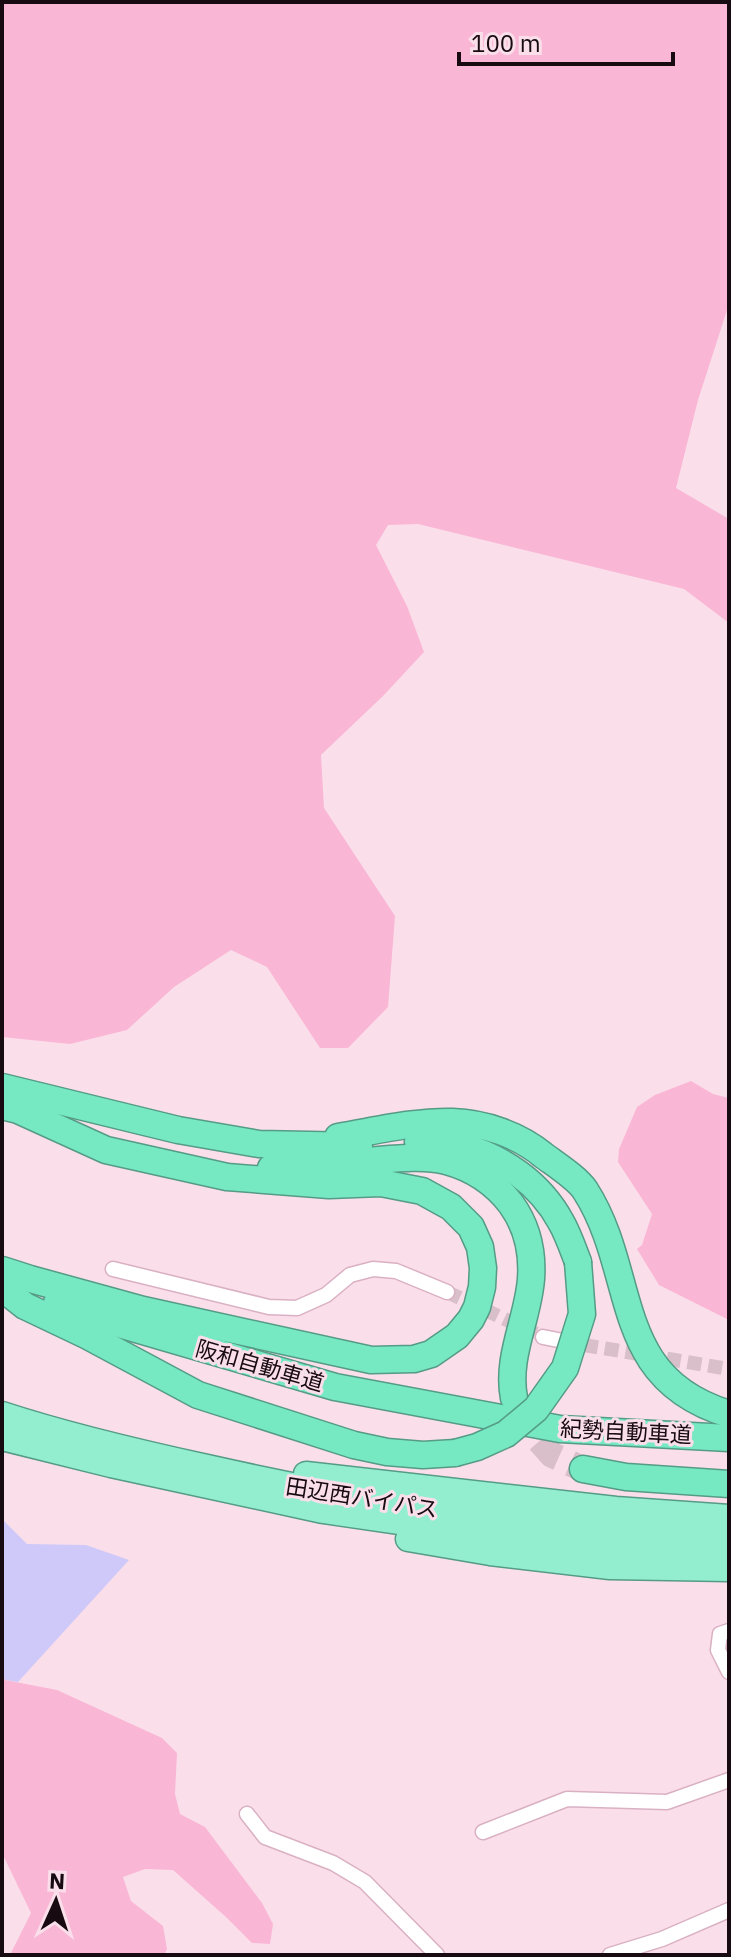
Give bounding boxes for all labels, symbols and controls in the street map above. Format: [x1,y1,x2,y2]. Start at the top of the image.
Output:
scale bar [459,16,673,66]
text: 100 m [471,27,541,59]
street label: 阪和自動車道 [193,1333,327,1397]
street label: 紀勢自動車道 [559,1413,693,1449]
street label: 田辺西バイパス [284,1471,440,1523]
north arrow [16,1861,96,1941]
text: N [48,1866,66,1895]

